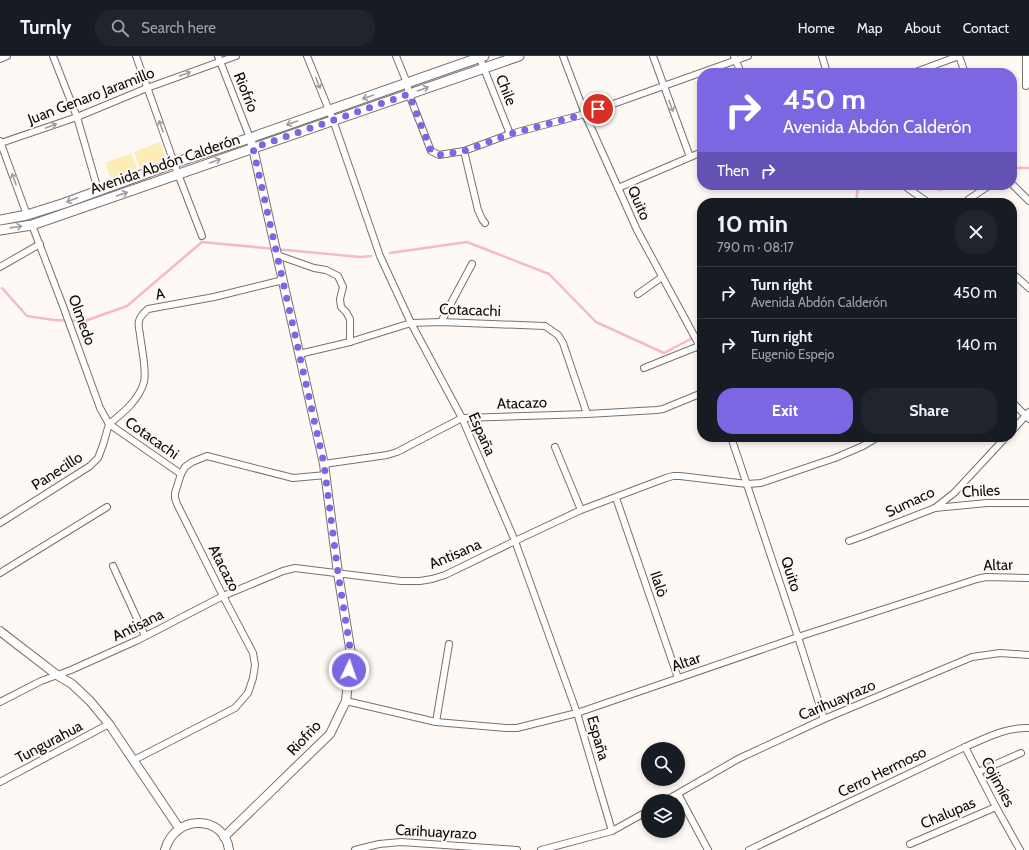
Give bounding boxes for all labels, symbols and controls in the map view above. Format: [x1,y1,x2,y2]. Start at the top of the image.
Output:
search box [95,10,375,46]
text: Turnly [20,16,71,39]
icon: search [109,17,131,39]
text: Search here [141,19,216,37]
text: Home [798,19,835,37]
text: Map [857,19,882,37]
text: About [904,19,941,37]
text: Contact [963,19,1009,37]
street label: Juan Genaro Jaramillo [24,64,157,129]
street label: Riofrío [230,69,262,115]
one-way arrow [179,70,191,78]
street label: Chile [492,72,520,108]
one-way arrow [315,77,323,89]
text: 450 m [783,82,866,116]
icon: right [717,84,769,136]
one-way arrow [417,85,429,93]
pin [581,92,615,126]
one-way arrow [362,93,374,101]
icon: arrive [587,98,609,120]
one-way arrow [668,99,676,111]
text: Avenida Abdón Calderón [783,116,972,138]
one-way arrow [157,120,164,133]
one-way arrow [286,120,299,127]
one-way arrow [44,121,56,129]
street label: Avenida Abdón Calderón [88,130,242,198]
one-way arrow [209,157,221,165]
icon: right [757,160,779,182]
text: Then [717,162,749,180]
one-way arrow [9,173,17,185]
street label: Quito [624,183,654,223]
one-way arrow [115,190,128,197]
one-way arrow [65,197,78,204]
text: 10 min [717,209,788,238]
button: close [955,211,997,253]
one-way arrow [9,223,22,231]
text: 790 m · 08:17 [717,239,794,255]
text: Turn right [751,276,812,294]
icon: right [717,282,739,304]
street label: A [154,284,167,304]
text: 450 m [953,284,997,302]
street label: Olmedo [65,292,99,348]
text: Avenida Abdón Calderón [751,294,887,310]
street label: Cotacachi [439,300,501,320]
text: Turn right [751,328,812,346]
icon: right [717,334,739,356]
text: 140 m [956,336,997,354]
text: Eugenio Espejo [751,346,834,362]
button: Exit [717,388,853,434]
button: Share [861,388,997,434]
street label: Atacazo [497,393,547,413]
street label: España [465,410,500,459]
street label: Cotacachi [122,413,182,463]
street label: Panecillo [28,448,86,494]
street label: Chiles [962,481,1000,501]
street label: Sumaco [883,483,937,521]
street label: Antisana [426,535,484,573]
street label: Atacazo [205,542,243,594]
street label: Quito [777,554,805,594]
street label: Altar [983,555,1013,575]
street label: Ilalò [646,569,672,599]
street label: Antisana [109,605,167,645]
position arrow [328,649,370,691]
street label: Altar [669,649,703,675]
street label: Carihuayrazo [796,676,878,724]
street label: España [583,714,613,763]
street label: Tungurahua [12,716,86,767]
street label: Riofrìo [283,717,325,759]
map controls [641,742,685,838]
button: search [641,742,685,786]
street label: Cerro Hermoso [835,743,929,801]
street label: Cojimíes [977,754,1019,810]
street label: Chalupas [918,793,978,833]
button: layers [641,794,685,838]
street label: Carihuayrazo [395,821,477,843]

